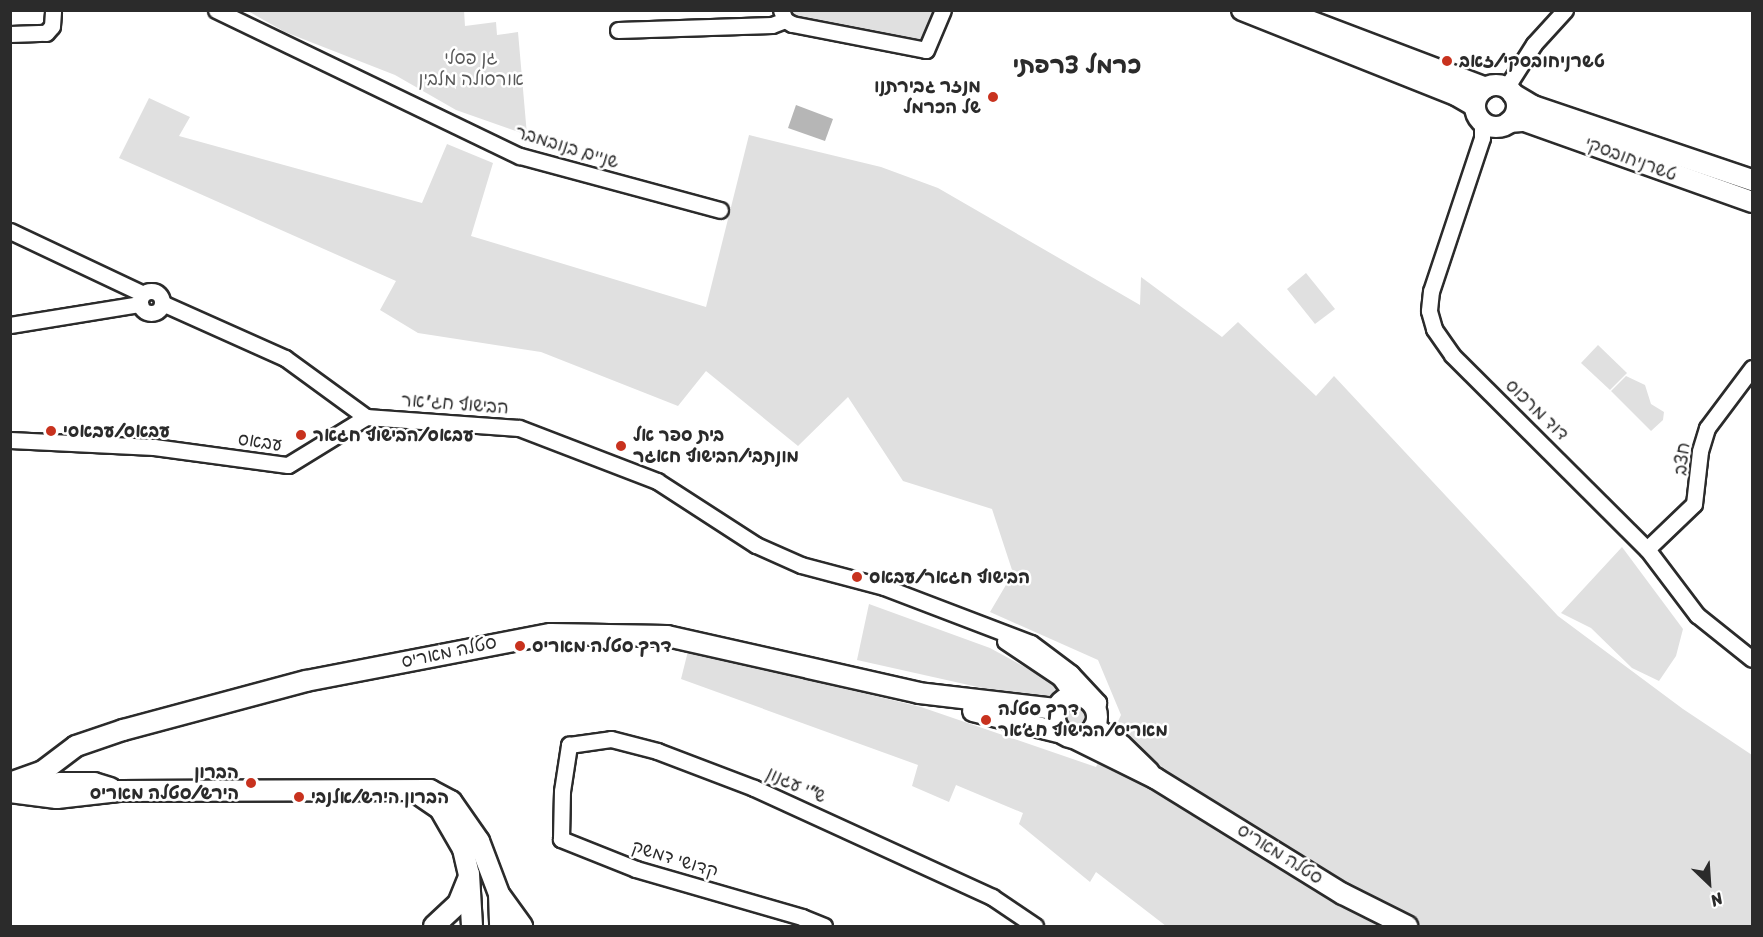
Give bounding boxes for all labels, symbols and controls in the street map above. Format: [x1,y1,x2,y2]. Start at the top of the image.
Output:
park label: גן פסלי אורסולה מלבין [418,48,524,90]
place label: טשרניחובסקי/זאב [1459,50,1605,72]
district label: כרמל צרפתי [1013,52,1141,80]
marker: טשרניחובסקי/זאב [1440,54,1454,68]
place label: מנזר גבירתנו של הכרמל [874,76,981,118]
marker: מנזר גבירתנו של הכרמל [986,90,1000,104]
street label: שניים בנובמבר [513,121,621,173]
street label: טשרניחובסקי [1582,132,1680,186]
street label: דוד מרכוס [1501,375,1573,445]
street label: הבישוף חג'אר [401,389,509,419]
place label: עבאס/עבאסי [63,420,170,442]
marker: עבאס/עבאסי [44,424,58,438]
place label: עבאס/הבישוף חגאר [313,424,474,446]
place label: בית ספר אל מונתבי/הבישוף חאגר [633,425,799,468]
street label: עבאס [236,428,284,456]
marker: עבאס/הבישוף חגאר [294,428,308,442]
marker: בית ספר אל מונתבי/הבישוף חאגר [614,439,628,453]
street label: חצב [1669,441,1695,477]
place label: הבישוף חגאר/עבאס [869,566,1030,588]
marker: הבישוף חגאר/עבאס [850,570,864,584]
street label: סטלה מאריס [399,631,499,673]
place label: דרך סטלה מאריס [532,635,672,657]
marker: דרך סטלה מאריס [513,639,527,653]
place label: דרך סטלה מאריס/הבישוף חג׳אר [998,699,1168,742]
marker: דרך סטלה מאריס/הבישוף חג׳אר [979,713,993,727]
place label: הברון הירש/סטלה מאריס [90,762,239,804]
street label: ש"י עגנון [763,762,829,808]
marker: הברון הירש/סטלה מאריס [244,776,258,790]
place label: הברון הירש/אלנבי [311,786,449,808]
marker: הברון הירש/אלנבי [292,790,306,804]
street label: סטלה מאריס [1233,819,1327,889]
street label: קדושי דמשק [629,836,721,882]
north arrow [1679,853,1739,913]
text: N [1706,884,1728,915]

